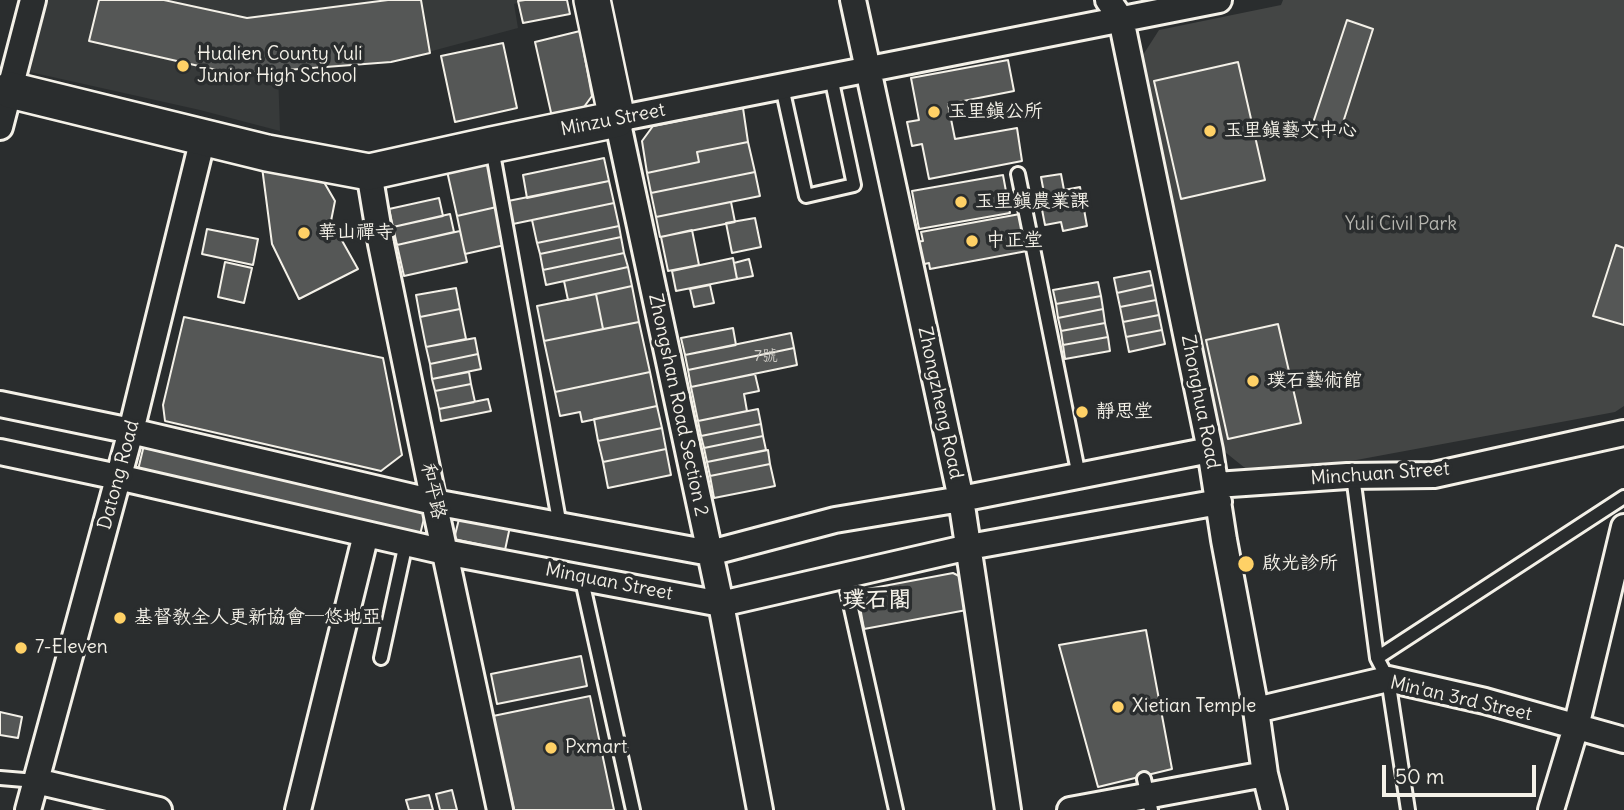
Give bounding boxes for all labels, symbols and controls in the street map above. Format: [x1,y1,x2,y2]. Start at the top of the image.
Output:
place label: Hualien County Yuli Junior High School [197,44,363,88]
marker: Hualien County Yuli Junior High School [175,58,191,74]
street label: Minzu Street [559,99,667,141]
place label: 玉里鎮公所 [948,101,1043,123]
marker: 玉里鎮公所 [926,104,942,120]
place label: 玉里鎮藝文中心 [1224,120,1357,142]
marker: 玉里鎮藝文中心 [1202,123,1218,139]
place label: 玉里鎮農業課 [975,191,1089,213]
marker: 玉里鎮農業課 [953,194,969,210]
park label: Yuli Civil Park [1345,214,1457,236]
place label: 華山禪寺 [318,222,394,244]
marker: 華山禪寺 [296,225,312,241]
place label: 中正堂 [986,230,1043,252]
marker: 中正堂 [964,233,980,249]
street label: Zhongshan Road Section 2 [643,292,713,518]
street label: Zhongzheng Road [913,325,967,481]
street label: Zhonghua Road [1176,333,1224,471]
house number: 7號 [754,346,778,366]
place label: 璞石藝術館 [1267,370,1362,392]
marker: 璞石藝術館 [1245,373,1261,389]
place label: 靜思堂 [1096,401,1153,423]
marker: 靜思堂 [1074,404,1090,420]
street label: Datong Road [93,418,145,532]
street label: Minchuan Street [1310,458,1450,490]
street label: 和平路 [416,461,450,521]
place label: 啟光診所 [1262,553,1338,575]
marker: 啟光診所 [1236,554,1256,574]
street label: Minquan Street [543,558,675,606]
district label: 璞石閣 [843,586,911,614]
place label: 基督教全人更新協會─悠地亞 [134,607,381,629]
marker: 基督教全人更新協會─悠地亞 [112,610,128,626]
place label: 7-Eleven [35,637,108,659]
marker: 7-Eleven [13,640,29,656]
street label: Min'an 3rd Street [1388,672,1534,726]
place label: Xietian Temple [1132,696,1256,718]
marker: Xietian Temple [1110,699,1126,715]
place label: Pxmart [565,737,627,759]
marker: Pxmart [543,740,559,756]
scale bar [1386,750,1540,794]
text: 50 m [1395,763,1444,790]

